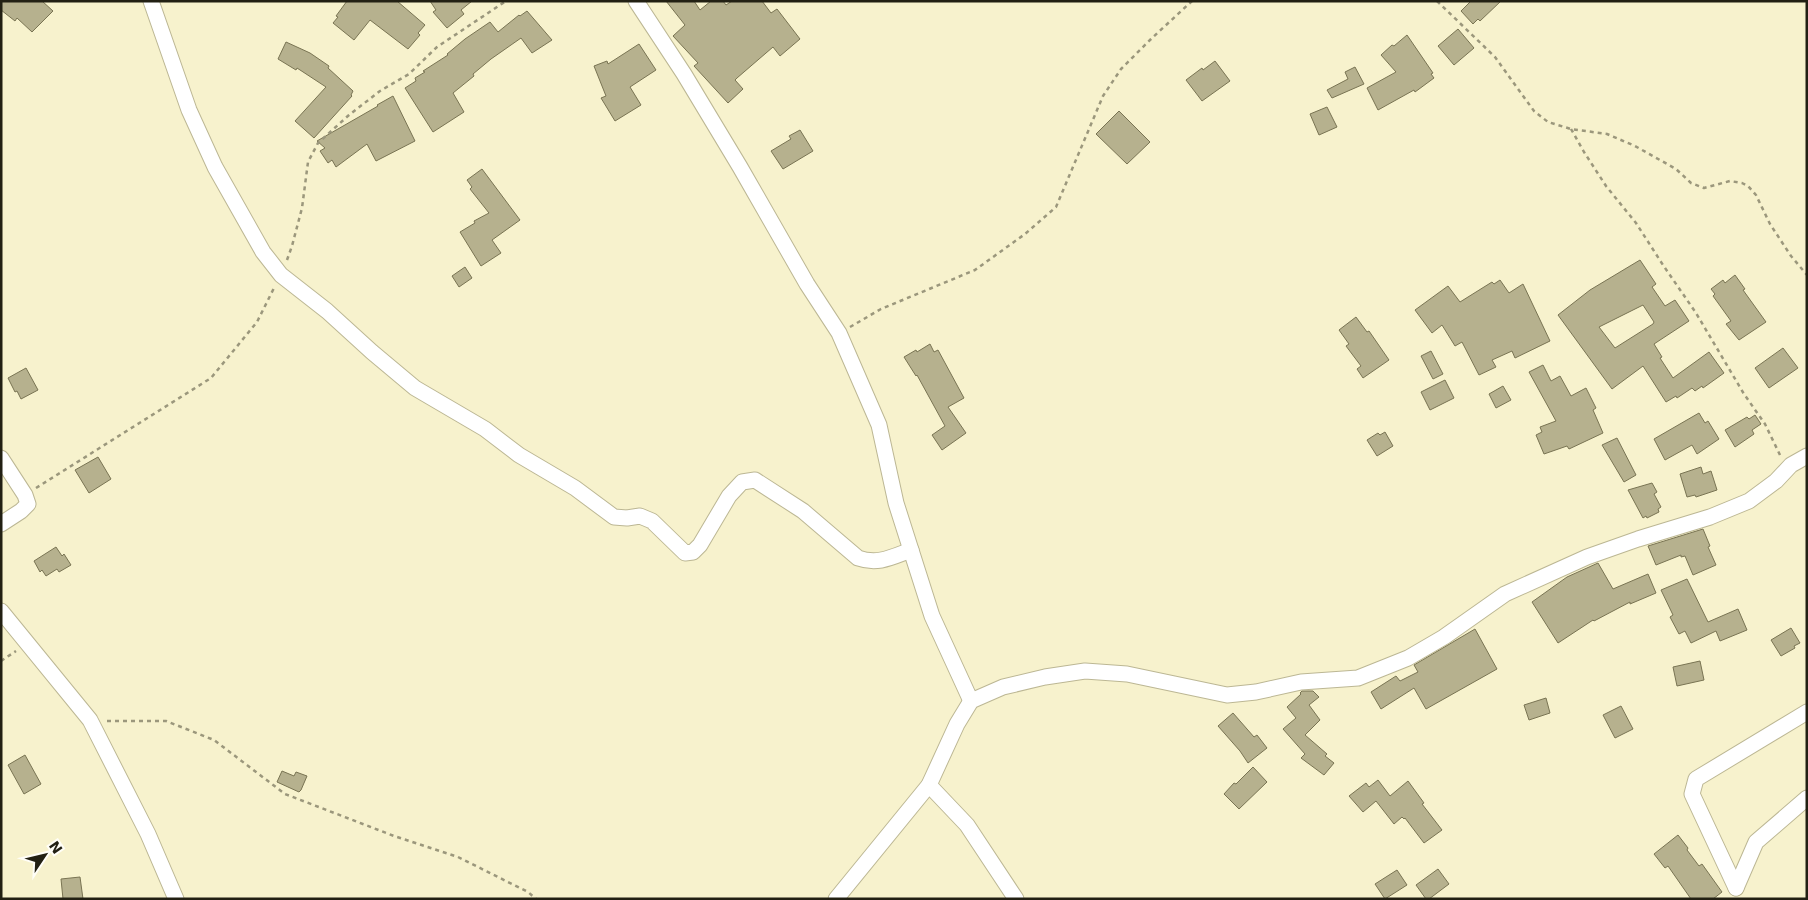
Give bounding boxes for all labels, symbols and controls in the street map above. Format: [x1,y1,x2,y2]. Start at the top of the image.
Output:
north arrow [20,830,70,880]
text: N [46,838,66,857]

